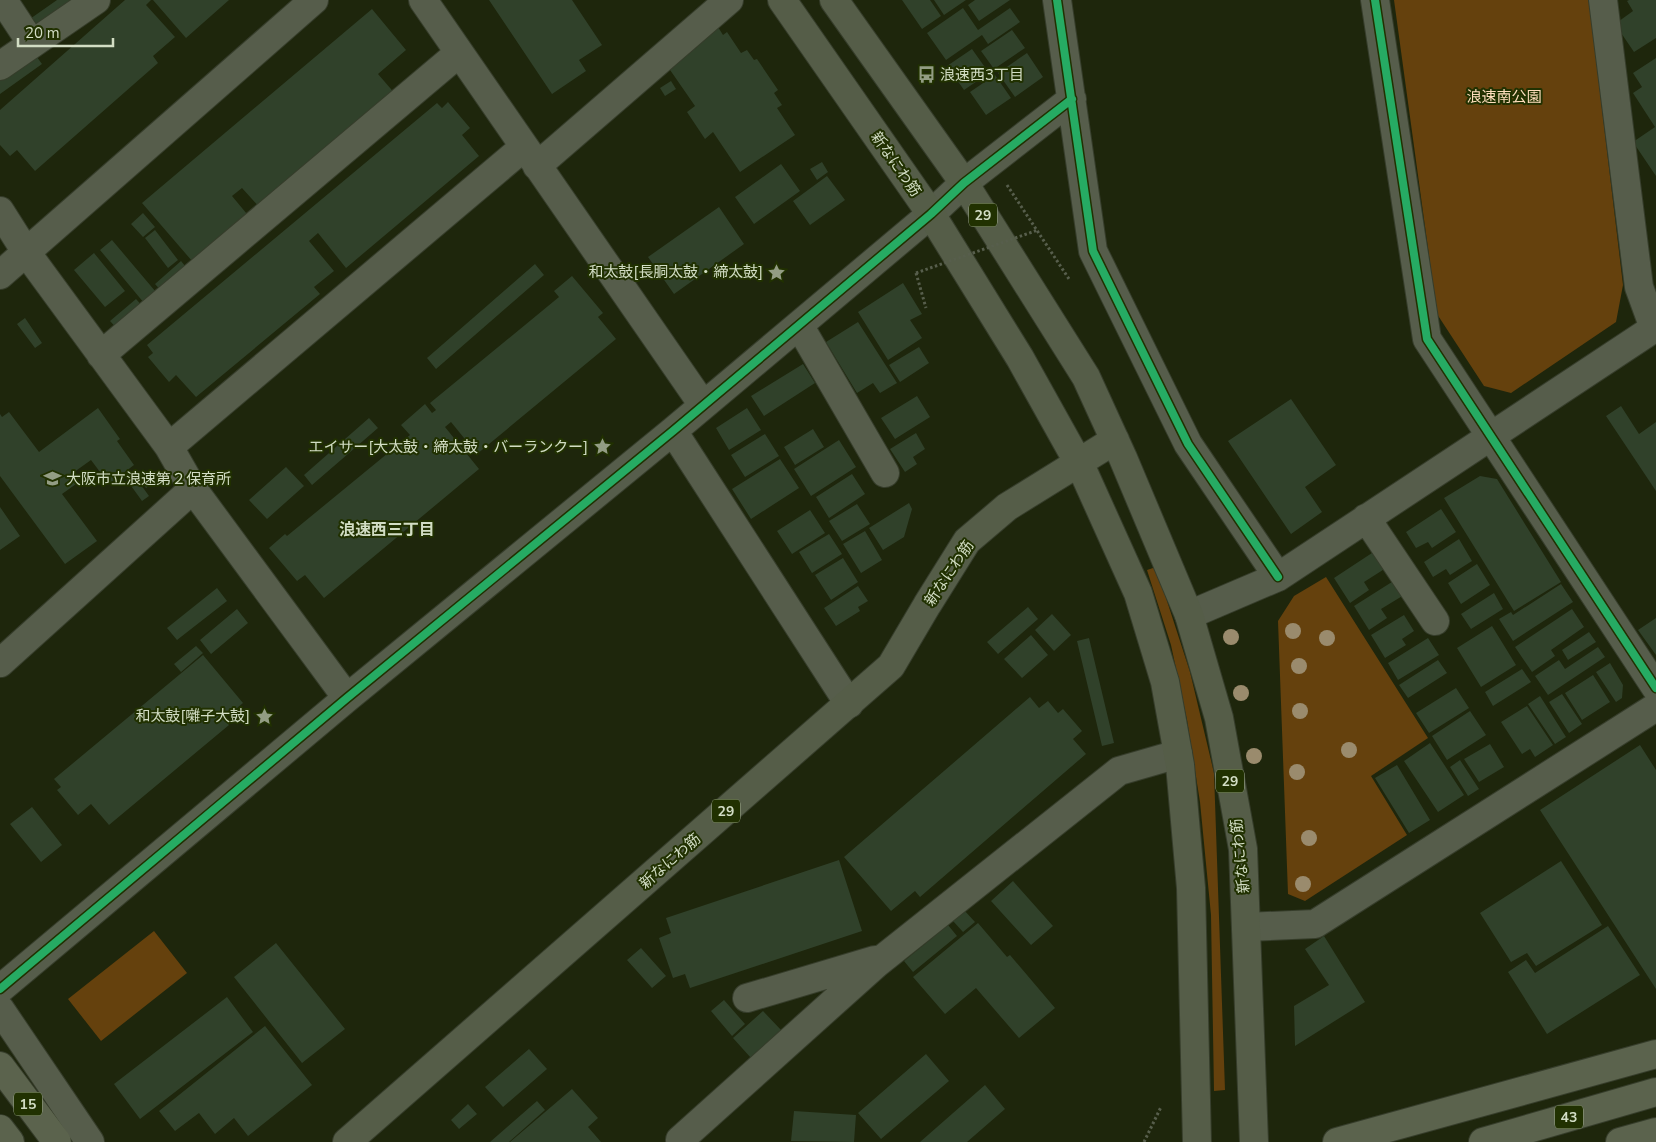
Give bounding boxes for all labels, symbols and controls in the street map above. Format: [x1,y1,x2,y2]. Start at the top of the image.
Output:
scale bar [18,15,112,47]
text: 20 m [25,23,60,43]
bus stop icon: 浪速西3丁目 [916,65,936,85]
place label: 浪速西3丁目 [940,65,1024,85]
park label: 浪速南公園 [1466,87,1542,107]
street label: 新なにわ筋 [866,128,926,200]
road number: 29 [969,204,997,226]
place label: 和太鼓[長胴太鼓・締太鼓] [589,262,763,282]
place icon: 和太鼓[長胴太鼓・締太鼓] [767,262,787,282]
place label: エイサー[大太鼓・締太鼓・バーランクー] [309,437,588,457]
place icon: エイサー[大太鼓・締太鼓・バーランクー] [592,437,612,457]
school or university icon: 大阪市立浪速第２保育所 [42,469,62,489]
place label: 大阪市立浪速第２保育所 [66,469,231,489]
district label: 浪速西三丁目 [339,519,435,541]
street label: 新なにわ筋 [920,536,978,610]
place label: 和太鼓[囃子大鼓] [136,706,250,726]
place icon: 和太鼓[囃子大鼓] [254,706,274,726]
road number: 29 [1216,769,1244,792]
road number: 29 [712,799,740,822]
street label: 新なにわ筋 [1226,818,1254,894]
street label: 新なにわ筋 [635,829,705,893]
road number: 15 [14,1092,42,1116]
road number: 43 [1555,1106,1583,1128]

